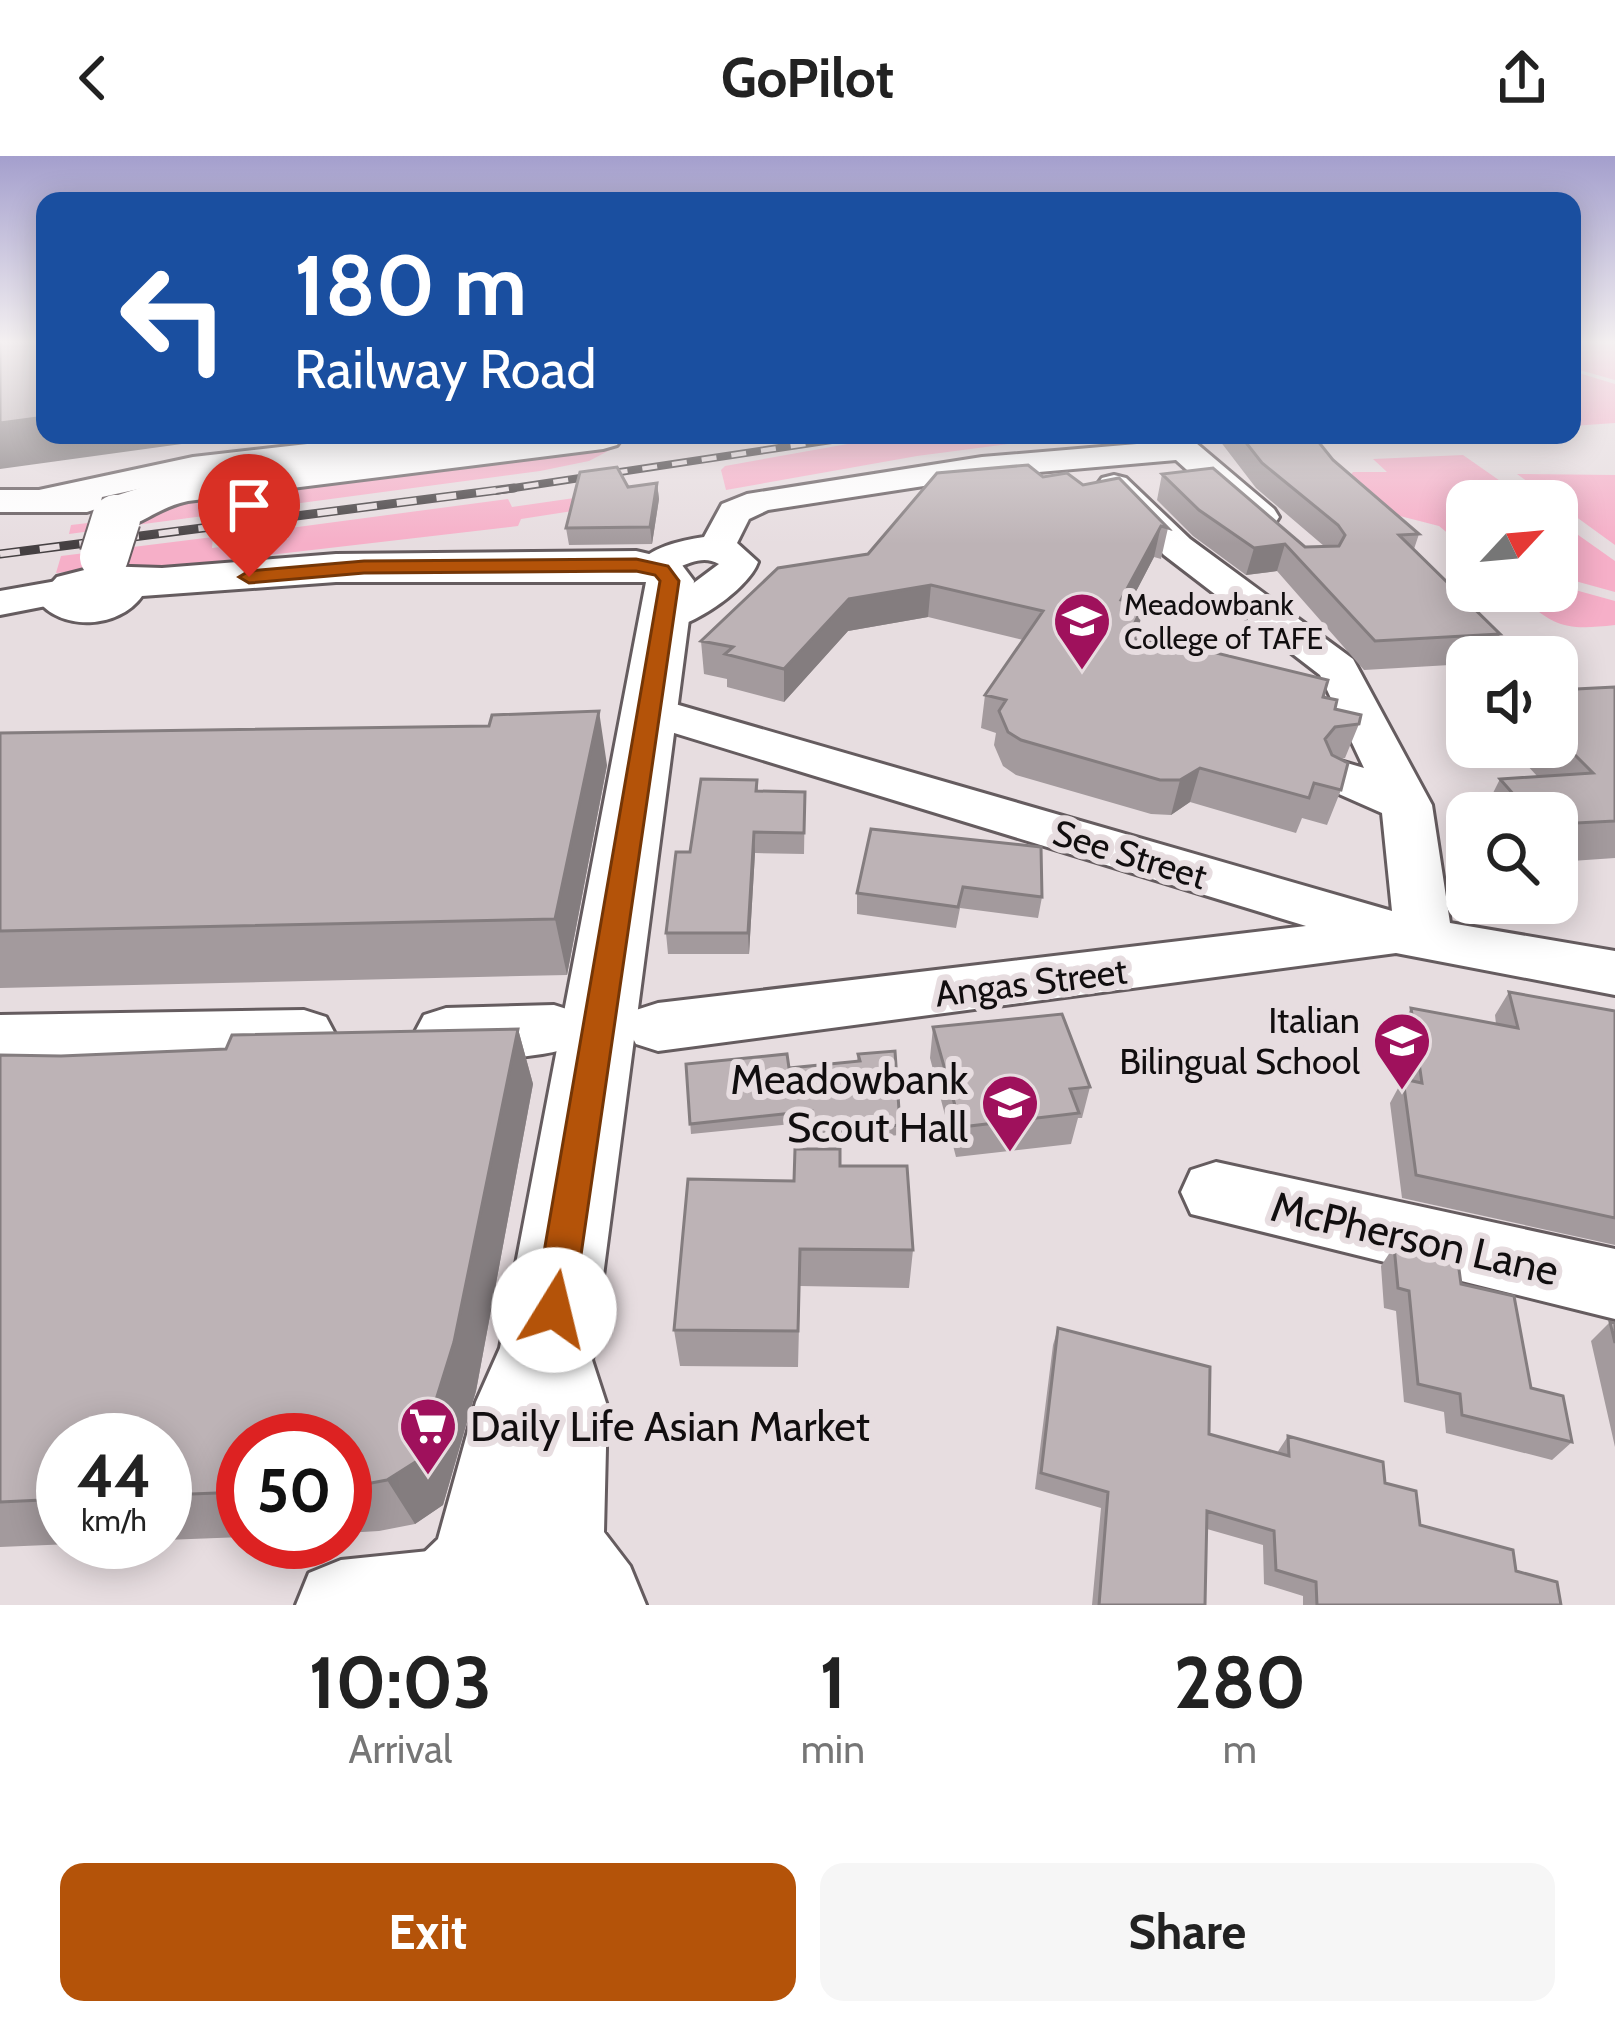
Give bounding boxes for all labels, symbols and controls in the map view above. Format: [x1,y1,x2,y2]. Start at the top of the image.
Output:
icon: back [60,45,126,111]
text: GoPilot [721,45,894,111]
icon: share [1489,45,1555,111]
text: 180 m [294,234,527,336]
icon: left [96,240,252,396]
text: Railway Road [294,336,596,402]
pin [198,454,300,577]
icon: arrive [216,472,282,538]
north arrow [1446,480,1578,612]
map controls [1446,480,1578,924]
place label: Meadowbank College of TAFE [1124,586,1323,657]
school or university icon: Meadowbank College of TAFE [1051,590,1113,672]
button: sound [1446,636,1578,768]
button: search [1446,792,1578,924]
street label: See Street [1048,810,1212,898]
street label: Angas Street [933,948,1129,1016]
place label: Italian Bilingual School [1119,998,1360,1083]
school or university icon: Italian Bilingual School [1371,1010,1433,1092]
place label: Meadowbank Scout Hall [730,1053,968,1153]
school or university icon: Meadowbank Scout Hall [979,1072,1041,1154]
street label: McPherson Lane [1266,1180,1564,1296]
position arrow [491,1247,617,1373]
supermarket icon: Daily Life Asian Market [397,1395,459,1477]
place label: Daily Life Asian Market [470,1400,870,1452]
speed limit sign: 50 [216,1413,372,1569]
text: 44 [77,1439,151,1512]
text: km/h [81,1502,147,1539]
text: 10:03 [309,1639,492,1726]
text: 1 [820,1639,846,1726]
text: 280 [1174,1639,1306,1726]
text: Arrival [348,1725,452,1773]
text: min [801,1725,865,1773]
text: m [1223,1725,1257,1773]
button: Exit [60,1863,796,2001]
button: Share [820,1863,1555,2001]

